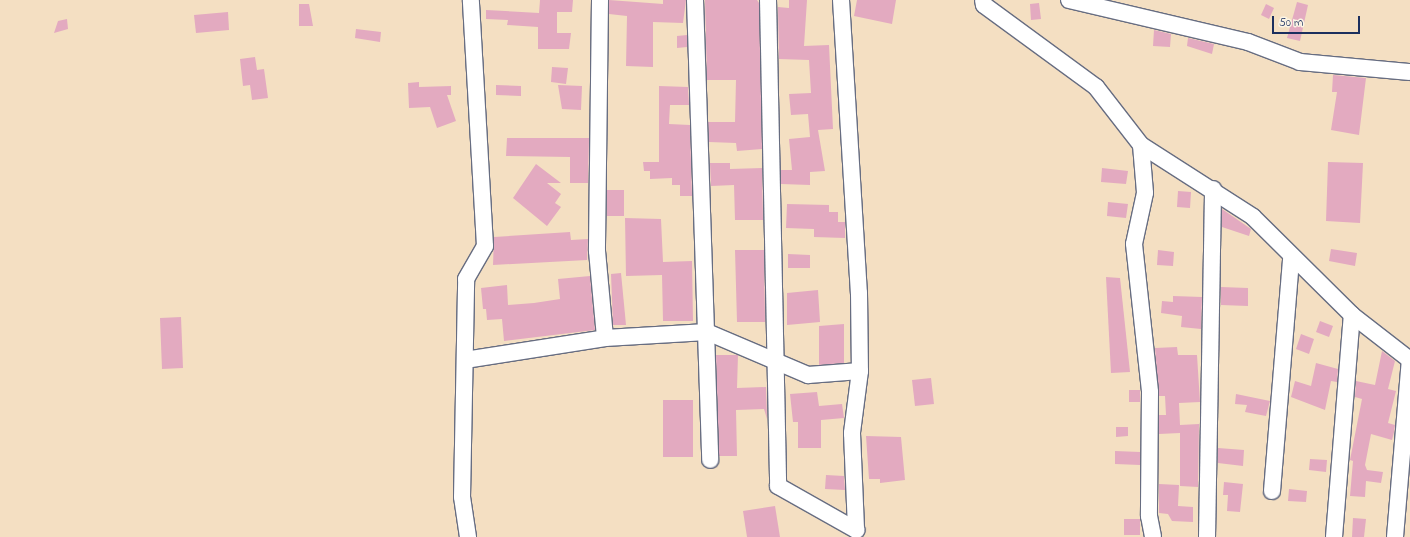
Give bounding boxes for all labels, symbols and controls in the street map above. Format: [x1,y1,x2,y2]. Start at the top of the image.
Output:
scale bar [1274,8,1362,34]
text: 50 m [1279,14,1303,32]

